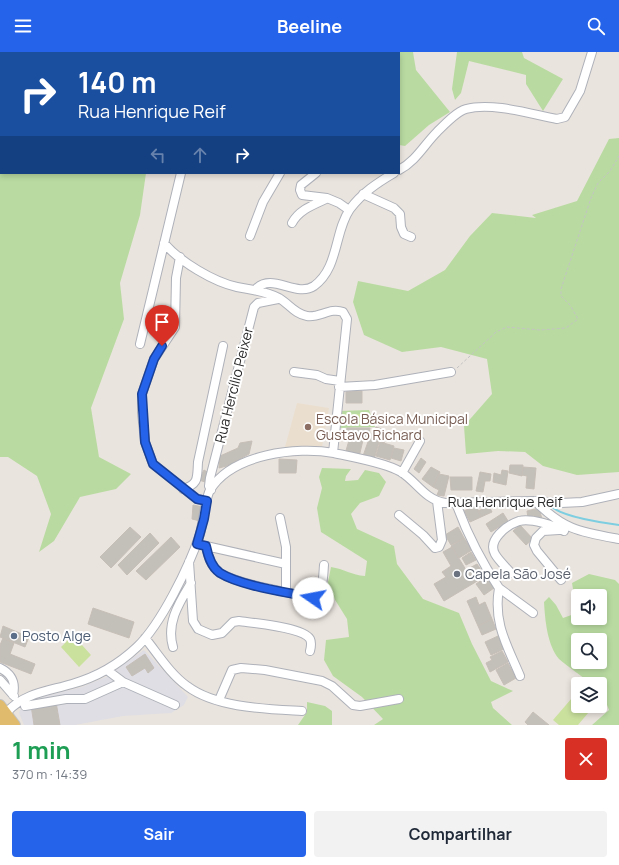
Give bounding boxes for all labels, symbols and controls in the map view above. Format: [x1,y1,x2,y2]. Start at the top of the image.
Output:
text: Beeline [277,14,342,38]
icon: menu [12,15,34,37]
icon: search [585,15,607,37]
text: 140 m [78,63,157,101]
icon: right [12,68,64,120]
text: Rua Henrique Reif [78,99,226,123]
icon: left [147,144,169,166]
icon: ahead [189,144,211,166]
icon: right [231,144,253,166]
pin [145,305,179,346]
icon: arrive [151,311,173,333]
street label: Rua Hercílio Peixer [210,325,257,445]
place label: Escola Básica Municipal Gustavo Richard [316,409,468,444]
marker: Escola Básica Municipal Gustavo Richard [303,422,313,432]
street label: Rua Henrique Reif [448,492,562,511]
place label: Capela São José [465,564,571,583]
marker: Capela São José [452,569,462,579]
position arrow [292,577,334,619]
map controls [571,589,607,713]
button: sound [571,589,607,625]
place label: Posto Alge [22,626,91,645]
marker: Posto Alge [9,631,19,641]
button: search [571,633,607,669]
button: layers [571,677,607,713]
text: 1 min [12,733,71,766]
button: close [565,738,607,780]
text: 370 m · 14:39 [12,765,87,783]
button: Sair [12,811,306,857]
button: Compartilhar [314,811,607,857]

